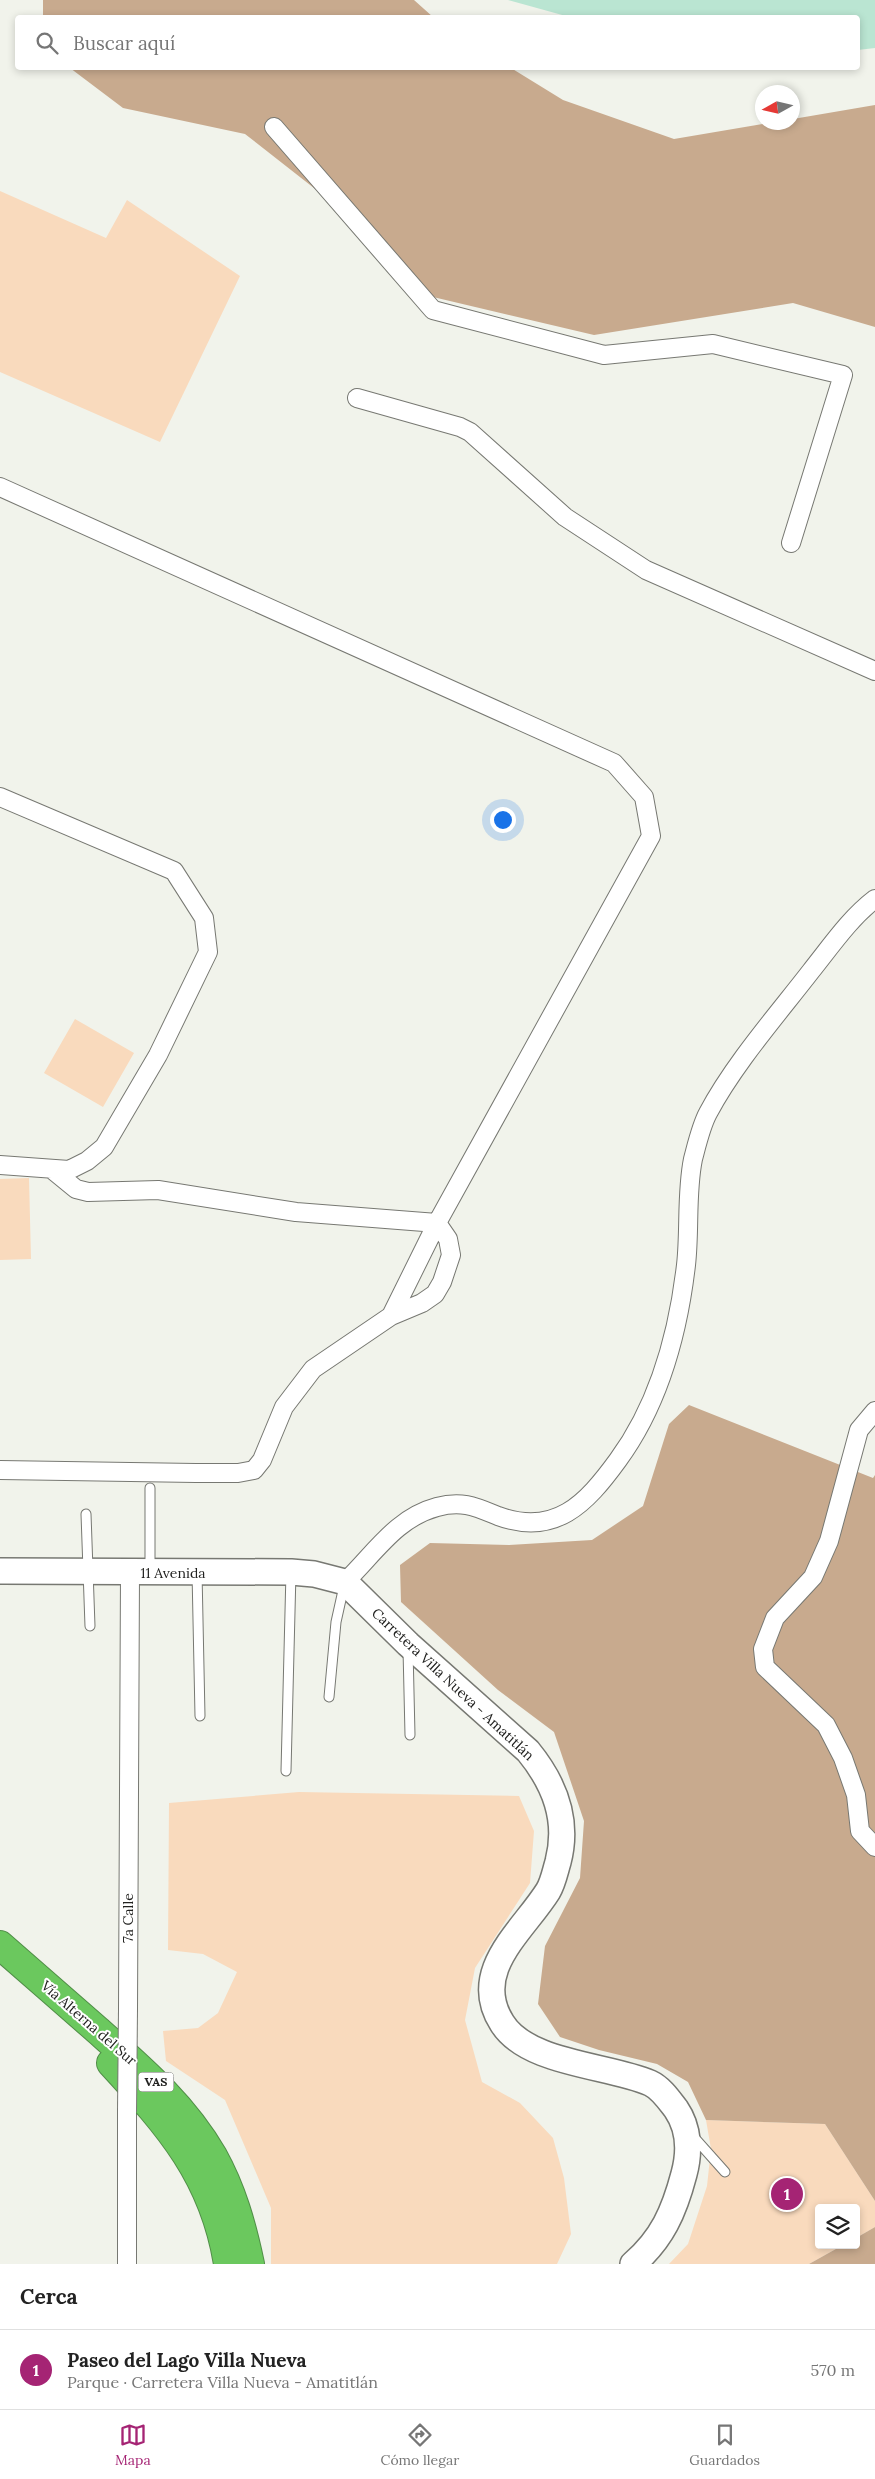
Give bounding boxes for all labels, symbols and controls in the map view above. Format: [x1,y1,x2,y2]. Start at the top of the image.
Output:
search box [15,15,860,70]
icon: search [33,29,61,57]
text: Buscar aquí [73,31,175,55]
north arrow [755,85,800,130]
your location [490,807,516,833]
street label: 11 Avenida [141,1564,205,1582]
street label: Carretera Villa Nueva - Amatitlán [368,1604,538,1764]
street label: 7a Calle [119,1893,137,1943]
street label: Vía Alterna del Sur [37,1976,140,2069]
road number: VAS [138,2072,174,2092]
pin: 1 [771,2175,803,2213]
map controls [815,2204,860,2249]
button: layers [815,2204,860,2249]
text: Cerca [20,2283,78,2310]
text: Paseo del Lago Villa Nueva [67,2348,307,2372]
text: 1 [33,2360,39,2380]
text: 570 m [810,2360,855,2380]
text: Parque · Carretera Villa Nueva - Amatitlán [67,2372,378,2392]
tab: Mapa [115,2421,151,2469]
tab: Cómo llegar [381,2421,459,2469]
tab: Guardados [689,2421,760,2469]

